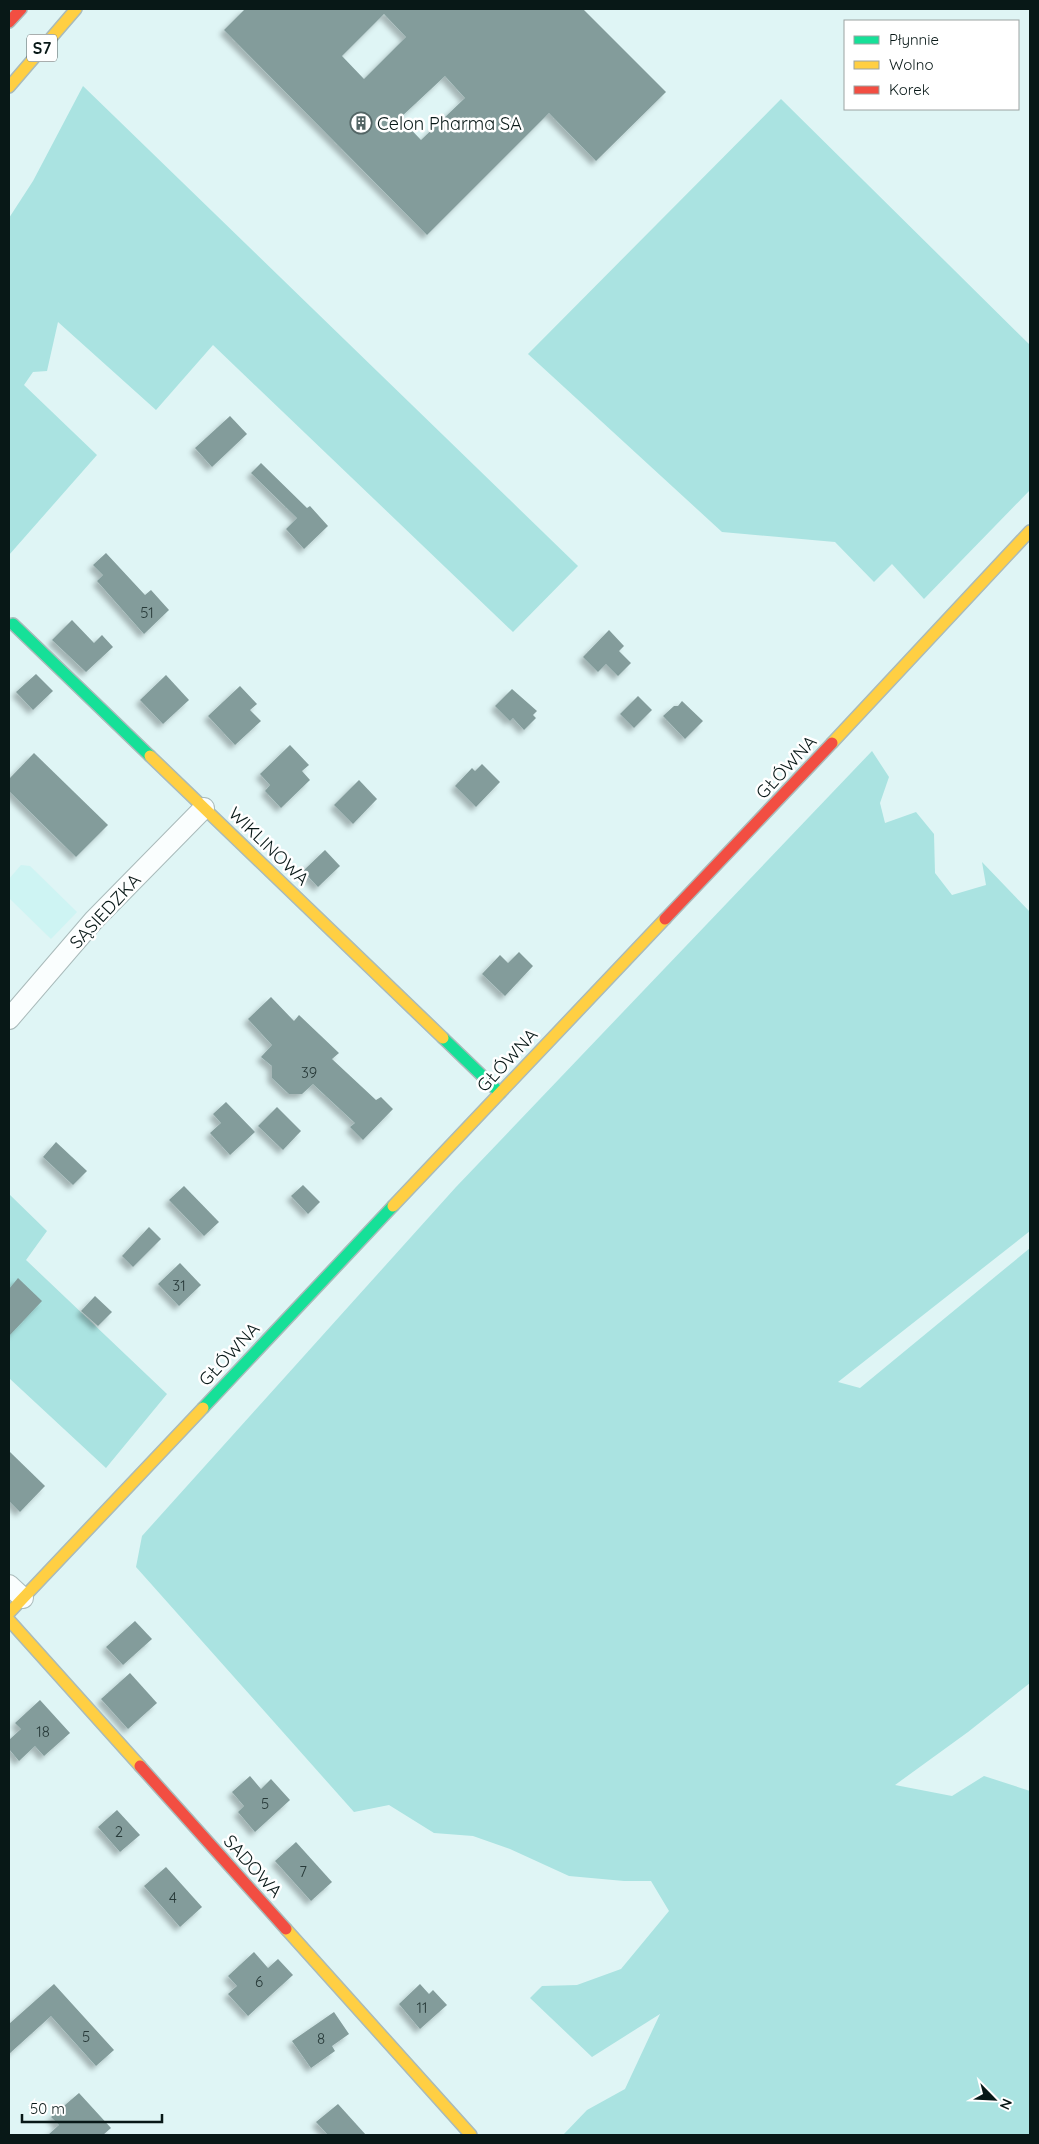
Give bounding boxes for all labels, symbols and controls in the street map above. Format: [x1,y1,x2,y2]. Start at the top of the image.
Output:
legend [844,20,1019,110]
text: Płynnie [889,30,939,49]
road number: S7 [27,34,57,62]
text: Wolno [889,55,934,74]
text: Korek [889,80,930,99]
building icon: Celon Pharma SA [349,111,373,135]
place label: Celon Pharma SA [377,112,522,135]
house number: 51 [140,603,154,622]
street label: GŁÓWNA [751,730,822,804]
street label: WIKLINOWA [224,802,314,890]
street label: SĄSIEDZKA [64,868,146,953]
street label: GŁÓWNA [472,1023,543,1097]
house number: 39 [301,1063,317,1082]
house number: 31 [172,1276,186,1295]
street label: GŁÓWNA [194,1317,265,1391]
house number: 18 [36,1722,50,1741]
house number: 5 [261,1794,269,1813]
house number: 2 [115,1822,123,1841]
street label: SADOWA [219,1830,288,1903]
house number: 7 [299,1862,307,1881]
house number: 4 [169,1888,177,1907]
house number: 6 [255,1972,263,1991]
house number: 11 [416,1998,428,2017]
house number: 5 [82,2027,90,2046]
house number: 8 [317,2029,325,2048]
north arrow [969,2074,1019,2124]
scale bar [22,2092,162,2124]
text: N [996,2096,1016,2113]
text: 50 m [30,2099,65,2118]

